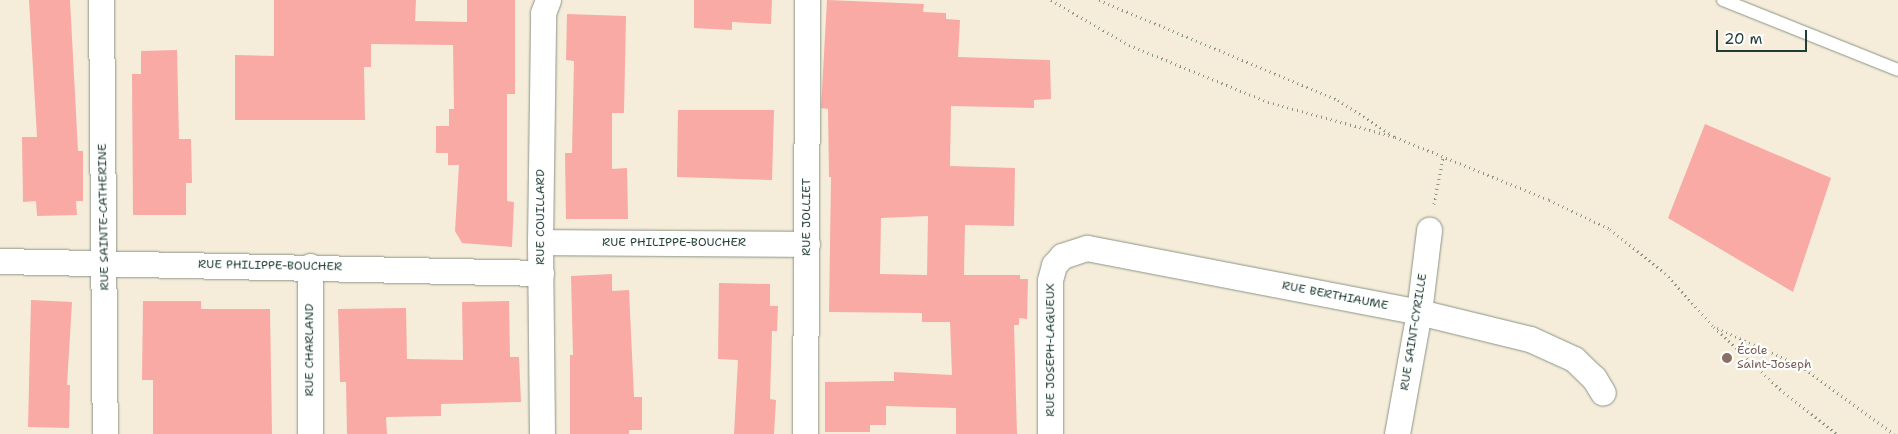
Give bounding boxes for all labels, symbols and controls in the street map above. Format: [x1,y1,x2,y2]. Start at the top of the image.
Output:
scale bar [1718,20,1809,52]
text: 20 m [1724,29,1763,49]
street label: RUE SAINTE-CATHERINE [96,143,112,291]
street label: RUE COUILLARD [534,169,548,265]
street label: RUE JOLLIET [800,178,814,256]
street label: RUE PHILIPPE-BOUCHER [602,236,746,250]
street label: RUE PHILIPPE-BOUCHER [198,258,342,274]
street label: RUE SAINT-CYRILLE [1398,272,1430,392]
street label: RUE BERTHIAUME [1281,279,1389,313]
street label: RUE JOSEPH-LAGUEUX [1044,283,1058,417]
street label: RUE CHARLAND [303,304,317,396]
place label: École Saint-Joseph [1737,344,1811,372]
marker: École Saint-Joseph [1721,352,1733,364]

